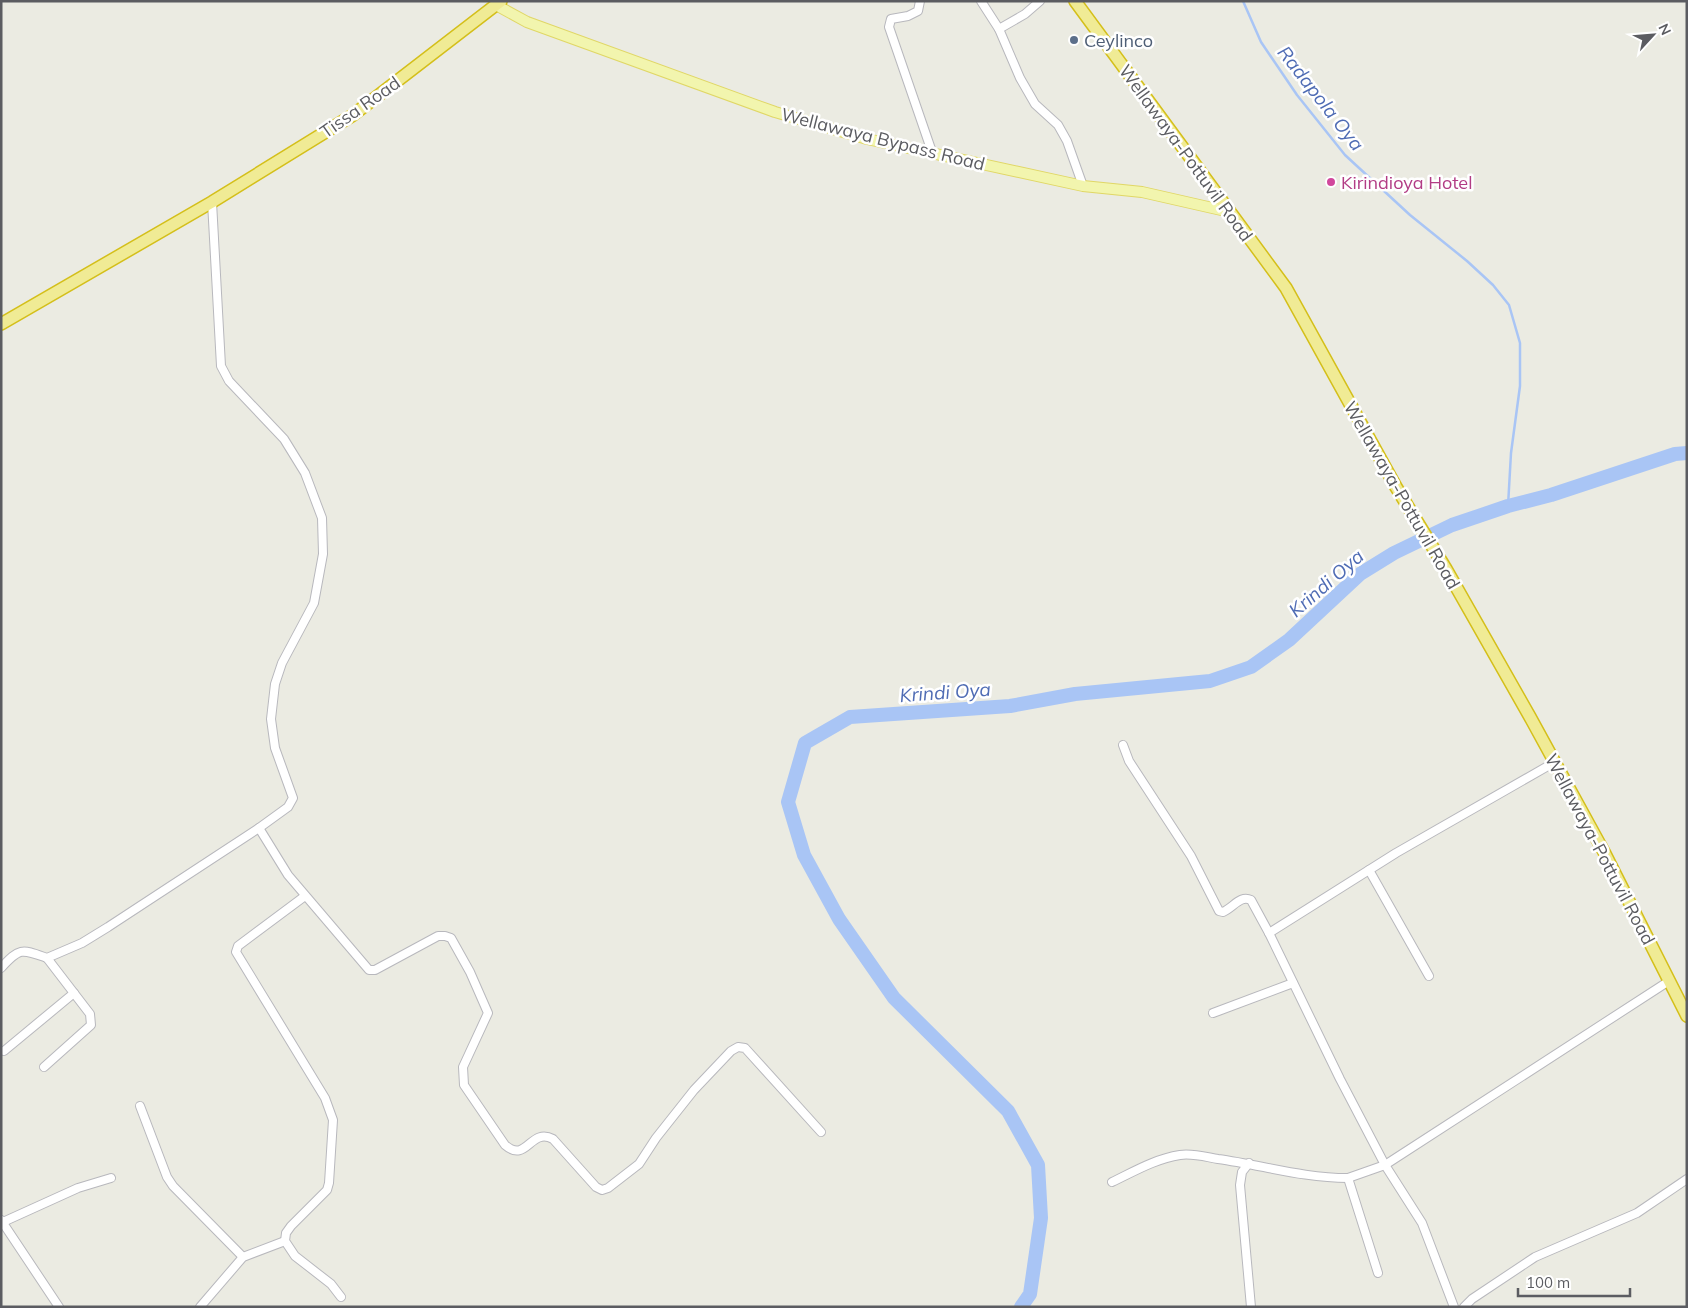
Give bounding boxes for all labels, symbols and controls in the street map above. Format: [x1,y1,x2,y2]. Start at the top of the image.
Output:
north arrow [1628,10,1678,60]
text: N [1654,21,1675,38]
place label: Ceylinco [1084,29,1153,52]
marker: Ceylinco [1068,34,1080,46]
water label: Radapola Oya [1273,41,1369,155]
street label: Wellawaya-Pottuvil Road [1114,60,1258,246]
street label: Tissa Road [315,71,405,143]
street label: Wellawaya Bypass Road [779,103,987,175]
place label: Kirindioya Hotel [1341,171,1472,194]
marker: Kirindioya Hotel [1325,176,1337,188]
street label: Wellawaya-Pottuvil Road [1339,397,1465,593]
water label: Krindi Oya [1284,544,1368,622]
water label: Krindi Oya [899,677,991,707]
street label: Wellawaya-Pottuvil Road [1540,749,1660,949]
scale bar [1518,1266,1630,1298]
text: 100 m [1526,1273,1570,1292]

